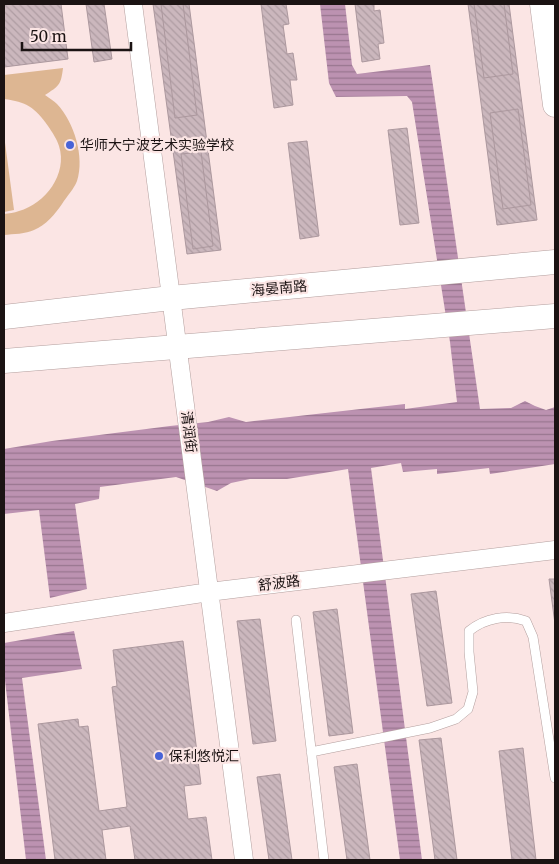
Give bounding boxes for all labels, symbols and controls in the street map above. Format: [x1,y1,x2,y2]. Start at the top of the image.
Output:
scale bar [22,20,131,52]
text: 50 m [30,27,67,46]
place label: 华师大宁波艺术实验学校 [80,136,234,154]
marker: 华师大宁波艺术实验学校 [64,139,76,151]
street label: 海晏南路 [250,277,308,299]
street label: 清润街 [178,410,200,454]
street label: 舒波路 [257,572,301,594]
place label: 保利悠悦汇 [169,747,239,765]
marker: 保利悠悦汇 [153,750,165,762]

